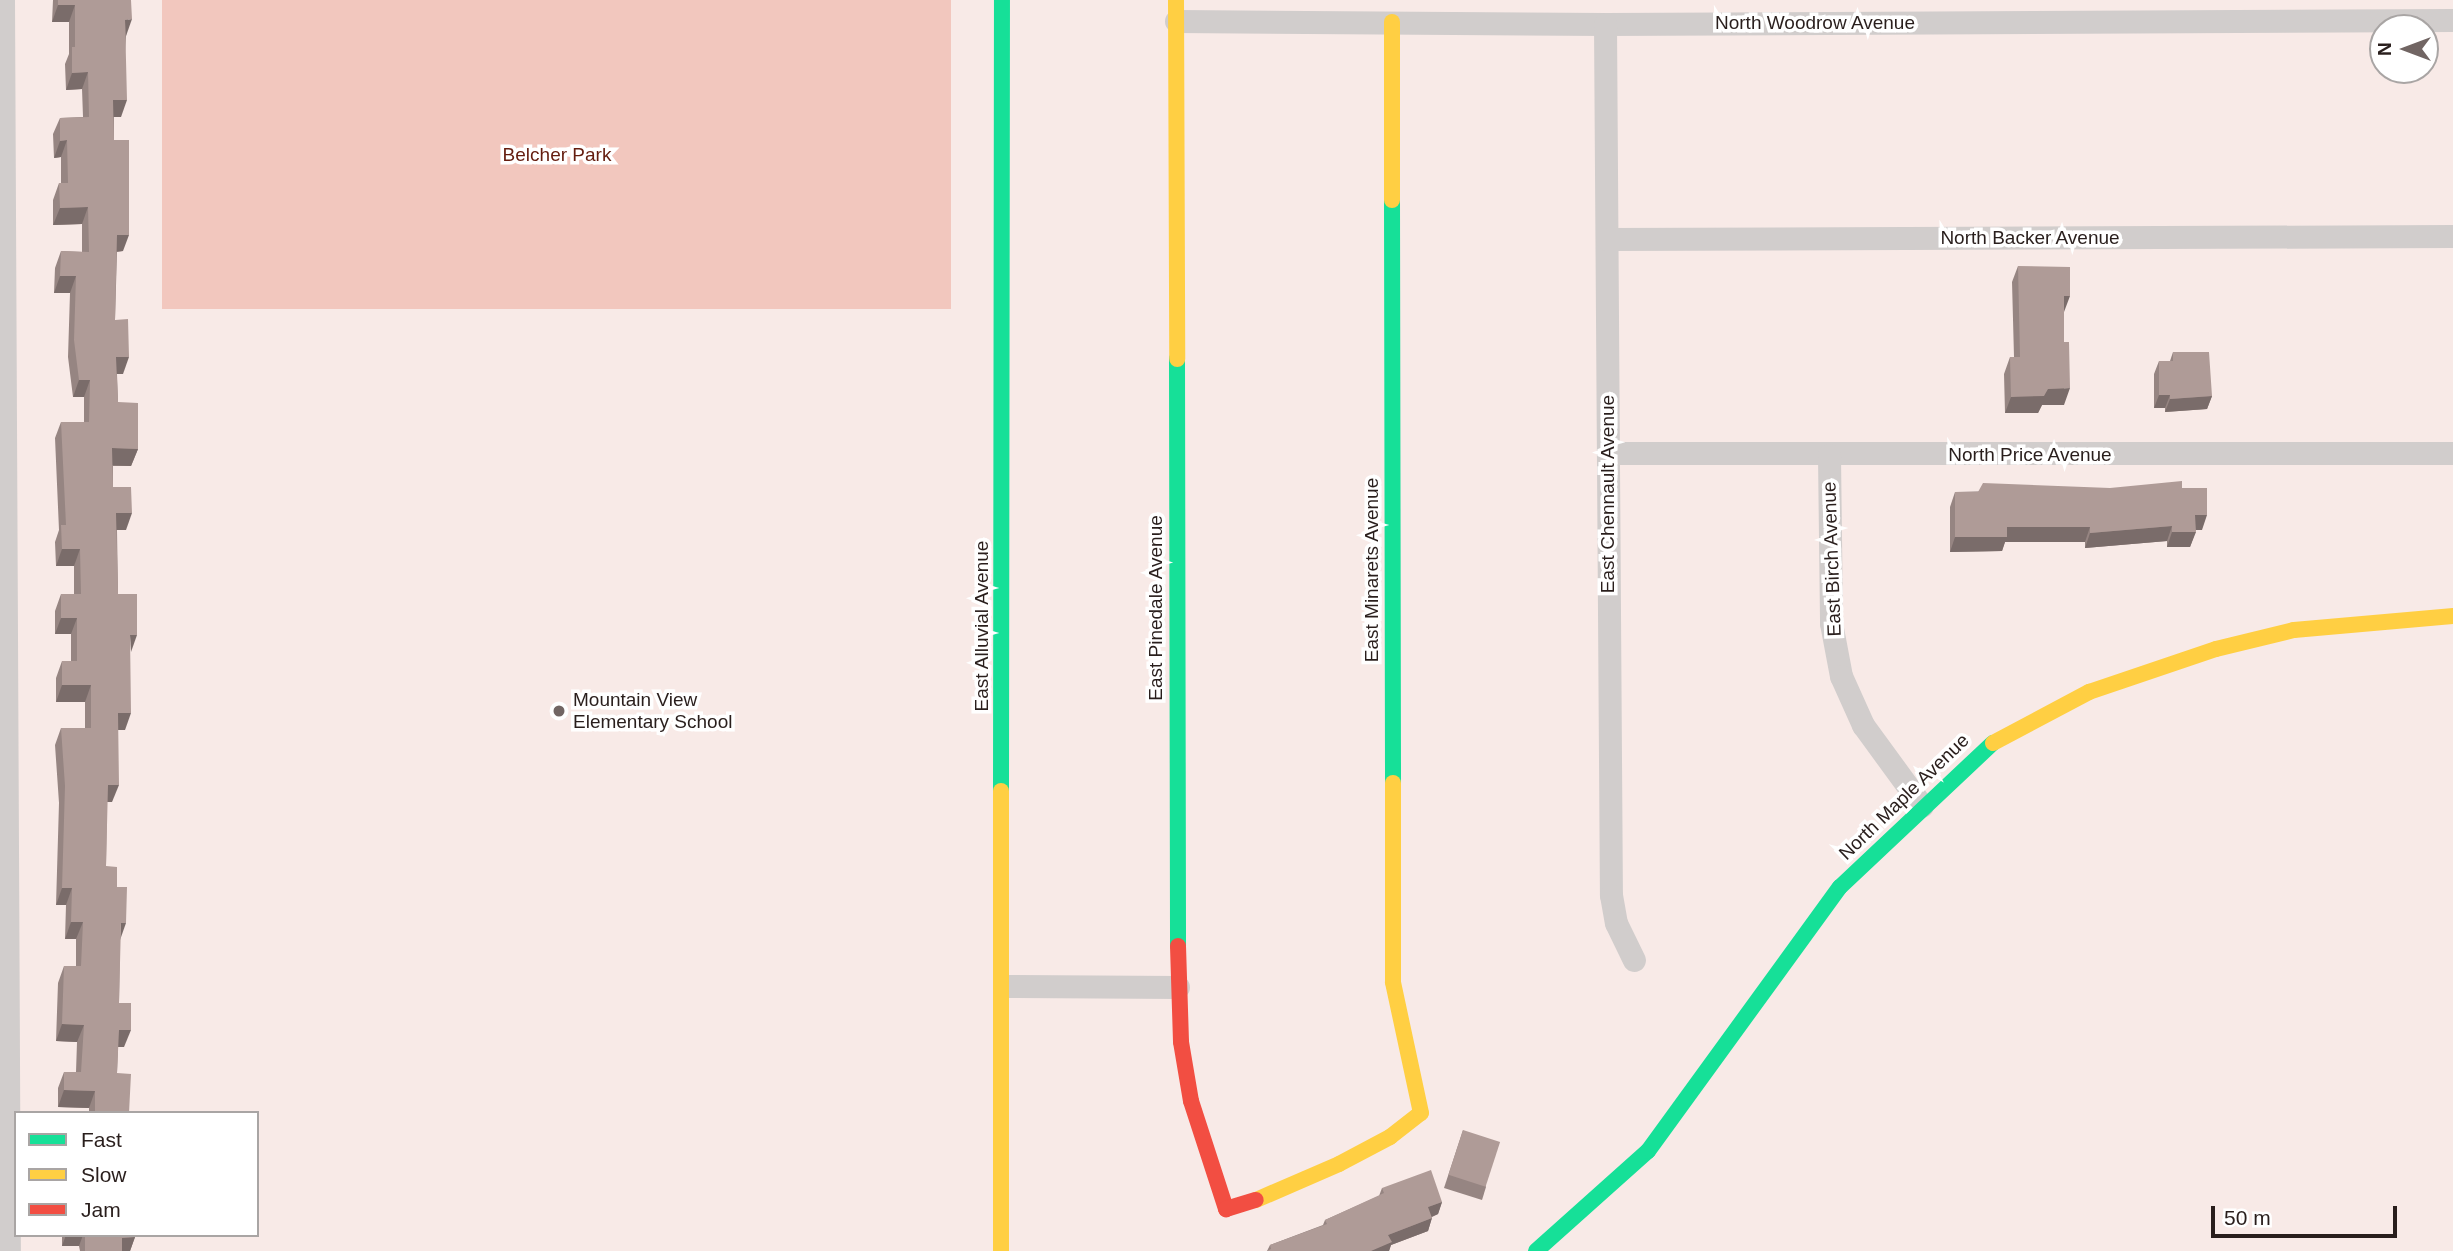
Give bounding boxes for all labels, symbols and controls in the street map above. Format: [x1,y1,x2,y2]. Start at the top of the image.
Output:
street label: North Woodrow Avenue [1714,12,1916,34]
north arrow [2369,14,2439,84]
text: N [2374,42,2395,56]
park label: Belcher Park [503,144,611,166]
street label: North Backer Avenue [1940,227,2120,249]
street label: East Chennault Avenue [1597,394,1619,594]
street label: North Price Avenue [1948,444,2112,466]
street label: East Minarets Avenue [1361,477,1383,663]
street label: East Birch Avenue [1818,481,1846,637]
street label: East Pinedale Avenue [1145,515,1167,701]
street label: East Alluvial Avenue [971,540,993,712]
place label: Mountain View Elementary School [573,689,732,733]
marker: Mountain View Elementary School [551,703,567,719]
street label: North Maple Avenue [1834,729,1974,865]
legend [14,1111,259,1237]
text: Fast [81,1128,122,1151]
text: Slow [81,1163,127,1186]
scale bar [2215,1192,2400,1236]
text: Jam [81,1198,121,1221]
text: 50 m [2224,1206,2271,1229]

